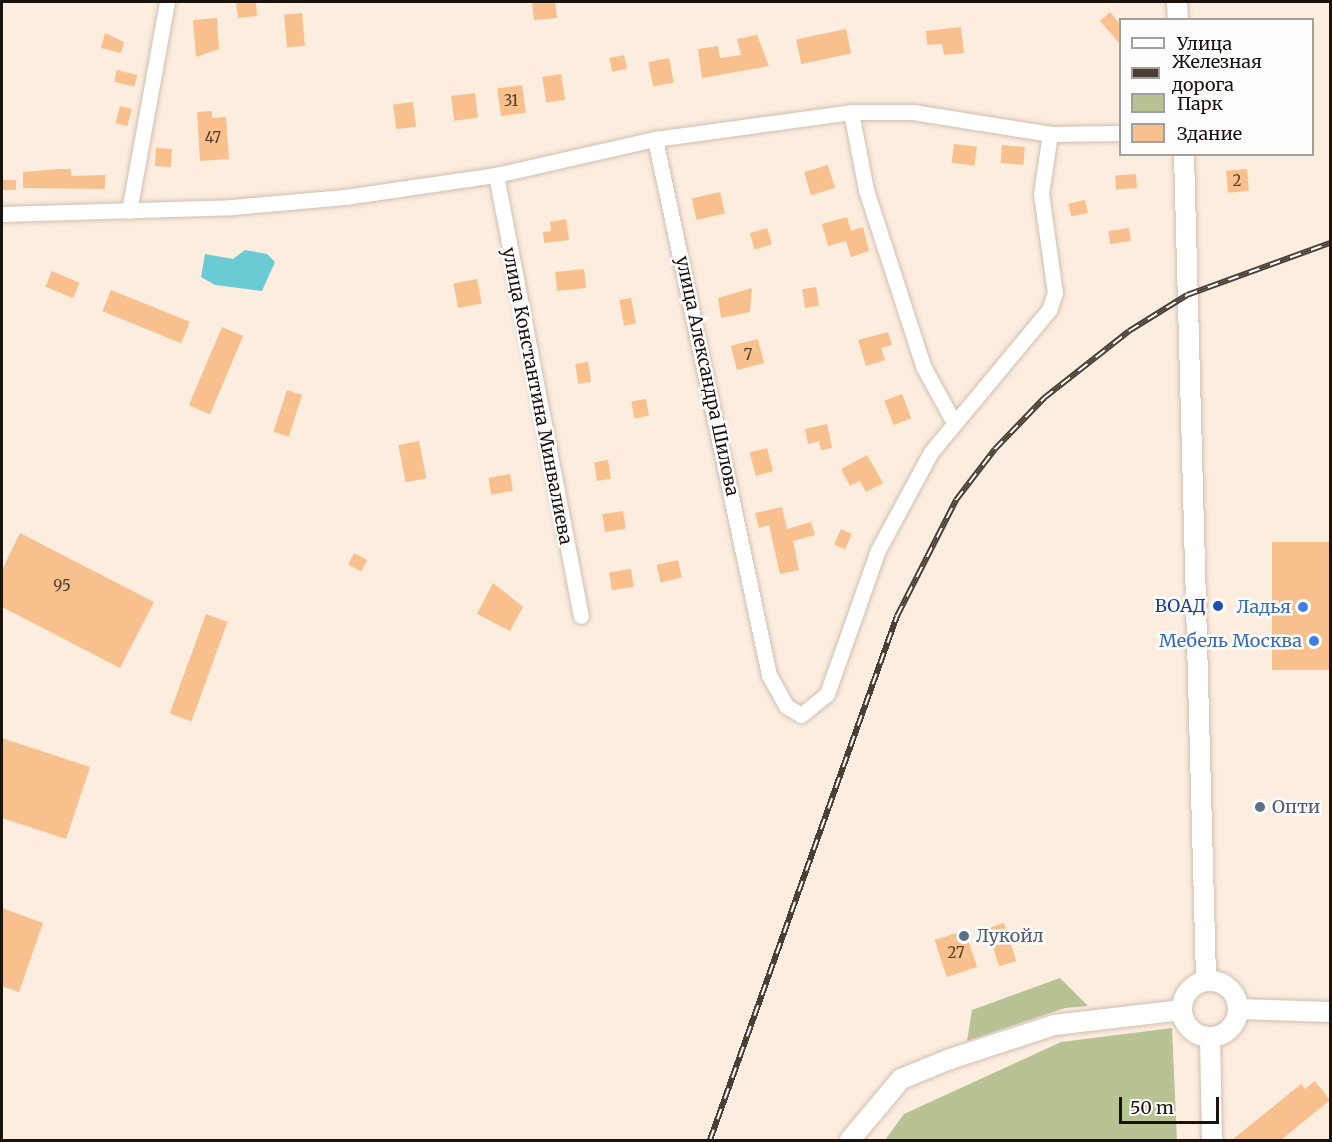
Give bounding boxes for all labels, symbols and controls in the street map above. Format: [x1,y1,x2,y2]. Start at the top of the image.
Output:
legend [1119,18,1314,156]
text: Улица [1177,32,1232,55]
text: Железная дорога [1172,50,1262,96]
house number: 31 [504,92,518,110]
text: Парк [1177,92,1223,115]
text: Здание [1177,122,1242,145]
house number: 47 [205,129,221,147]
house number: 2 [1233,172,1241,190]
street label: улица Константина Минвалиева [498,246,576,546]
street label: улица Александра Шилова [671,254,743,498]
house number: 7 [744,346,752,364]
house number: 95 [53,577,71,595]
place label: ВОАД [1155,595,1206,617]
place label: Ладья [1237,596,1291,618]
marker: ВОАД [1211,599,1225,613]
marker: Ладья [1296,600,1310,614]
place label: Мебель Москва [1159,630,1302,652]
marker: Мебель Москва [1307,634,1321,648]
place label: Опти [1272,796,1320,818]
marker: Опти [1253,800,1267,814]
place label: Лукойл [976,925,1044,947]
marker: Лукойл [957,929,971,943]
house number: 27 [948,944,964,962]
scale bar [1122,1085,1222,1123]
text: 50 m [1130,1096,1174,1119]

